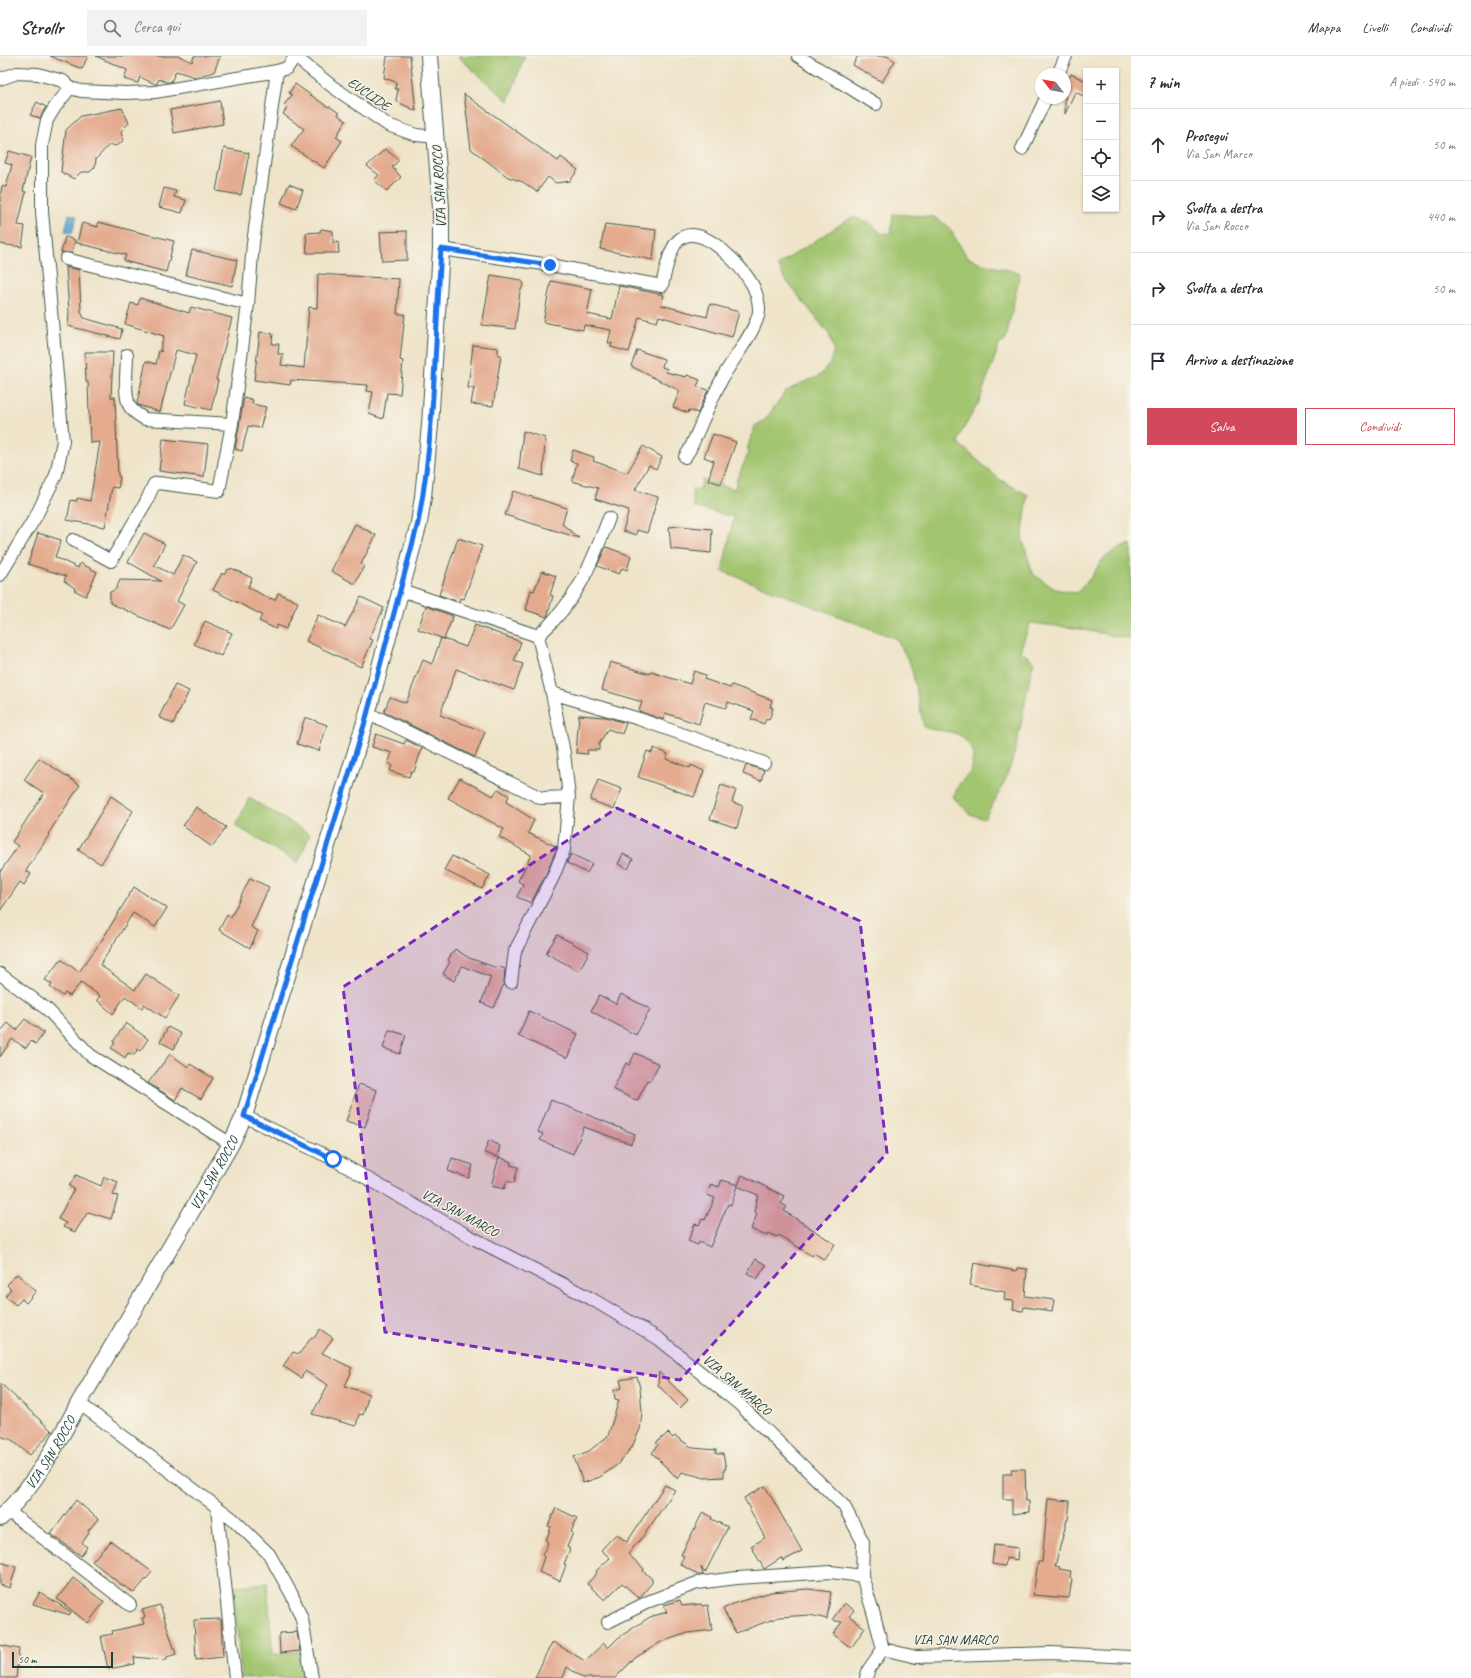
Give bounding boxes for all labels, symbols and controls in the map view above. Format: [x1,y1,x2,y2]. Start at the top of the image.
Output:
search box [87,10,367,46]
text: Strollr [20,16,63,40]
icon: search [101,17,123,39]
text: Cerca qui [133,18,180,37]
text: Mappa [1308,19,1340,36]
text: Livelli [1362,19,1388,36]
text: Condividi [1410,19,1451,36]
north arrow [1035,68,1071,104]
map controls [1083,68,1119,212]
button: + [1083,68,1119,104]
text: 7 min [1147,72,1180,93]
street label: EUCLIDE [344,74,395,115]
text: A piedi · 540 m [1390,74,1455,90]
button: − [1083,104,1119,140]
text: Prosegui [1185,127,1227,146]
icon: ahead [1147,134,1169,156]
text: 50 m [1433,137,1455,153]
button: locate [1083,140,1119,176]
street label: VIA SAN ROCCO [428,144,450,228]
text: Via San Marco [1185,146,1252,162]
button: layers [1083,176,1119,212]
text: Svolta a destra [1185,199,1262,218]
icon: right [1147,206,1169,228]
text: 440 m [1427,209,1455,225]
text: Via San Rocco [1185,218,1248,234]
route end [541,256,559,274]
icon: right [1147,278,1169,300]
text: Svolta a destra [1185,279,1262,298]
text: 50 m [1433,281,1455,297]
icon: arrive [1147,350,1169,372]
text: Arrivo a destinazione [1185,351,1293,370]
button: Salva [1147,408,1297,445]
button: Condividi [1305,408,1455,445]
street label: VIA SAN ROCCO [186,1132,243,1213]
route start [324,1150,342,1168]
street label: VIA SAN MARCO [419,1185,503,1242]
street label: VIA SAN MARCO [699,1351,776,1421]
street label: VIA SAN ROCCO [21,1411,80,1492]
street label: VIA SAN MARCO [913,1631,999,1648]
scale bar [12,1650,113,1669]
text: 50 m [18,1652,37,1666]

